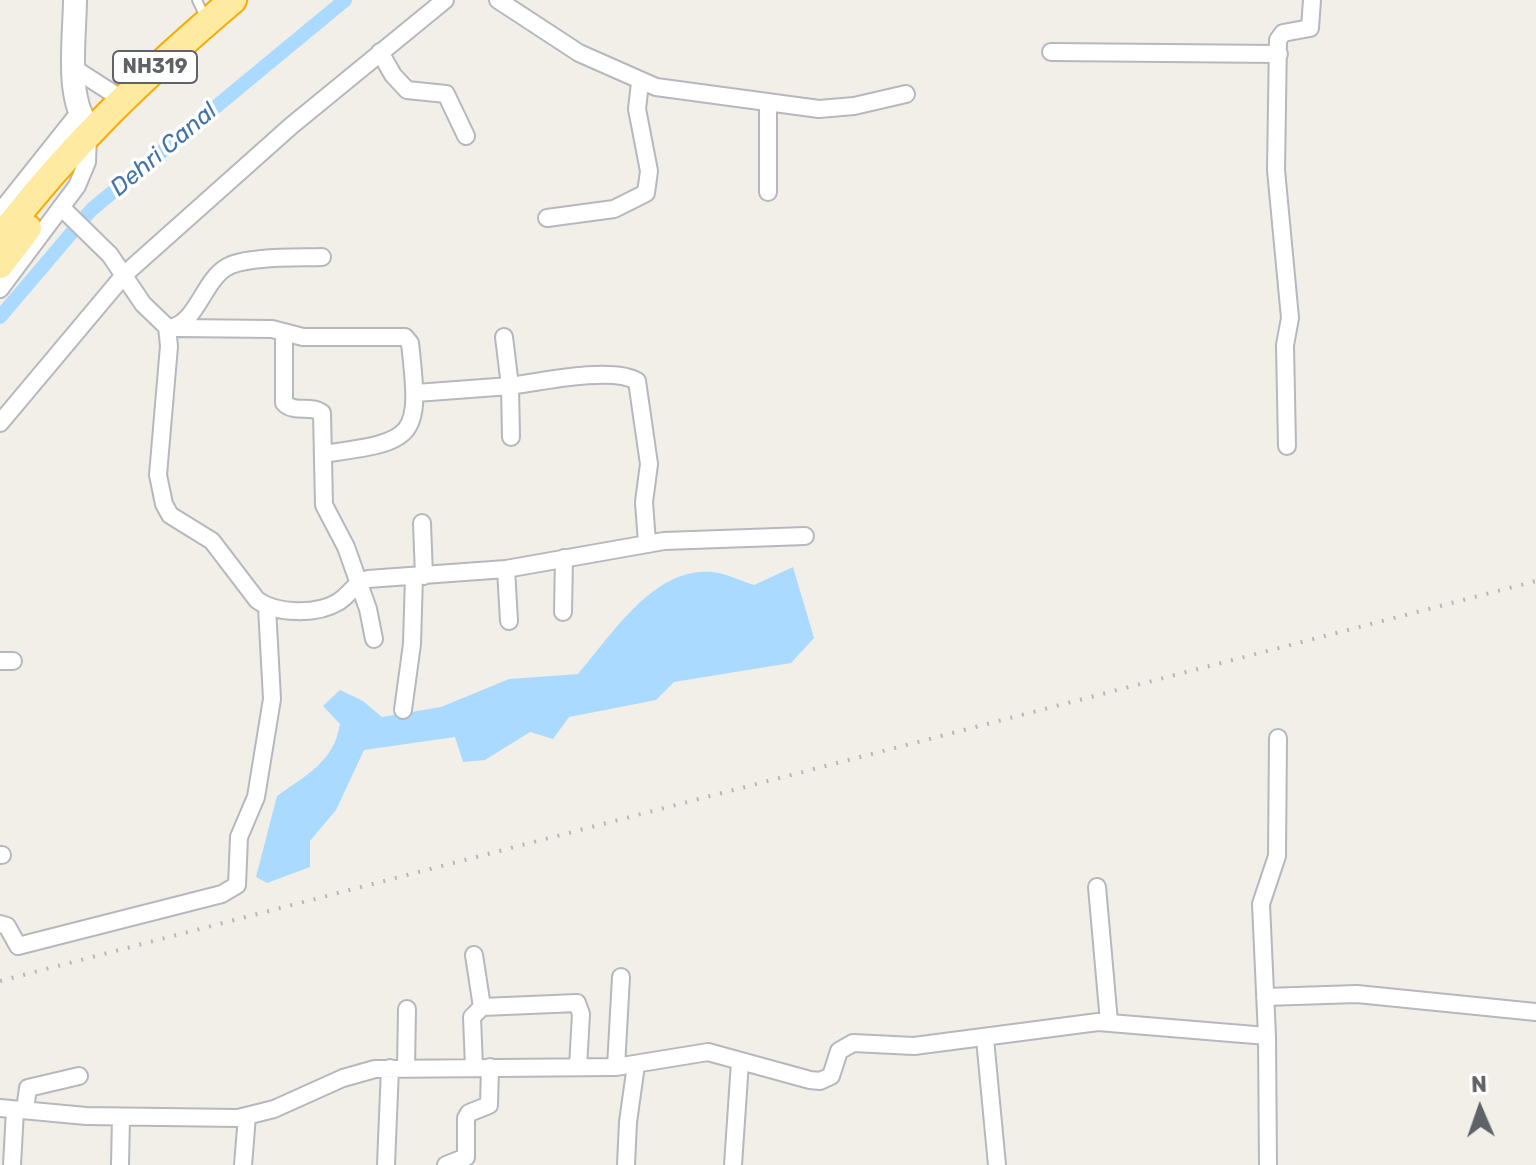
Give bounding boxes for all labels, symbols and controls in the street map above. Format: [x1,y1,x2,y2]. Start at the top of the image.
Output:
road number: NH319 [113,51,197,83]
water label: Dehri Canal [105,97,223,203]
north arrow [1440,1069,1520,1149]
text: N [1471,1071,1488,1098]

